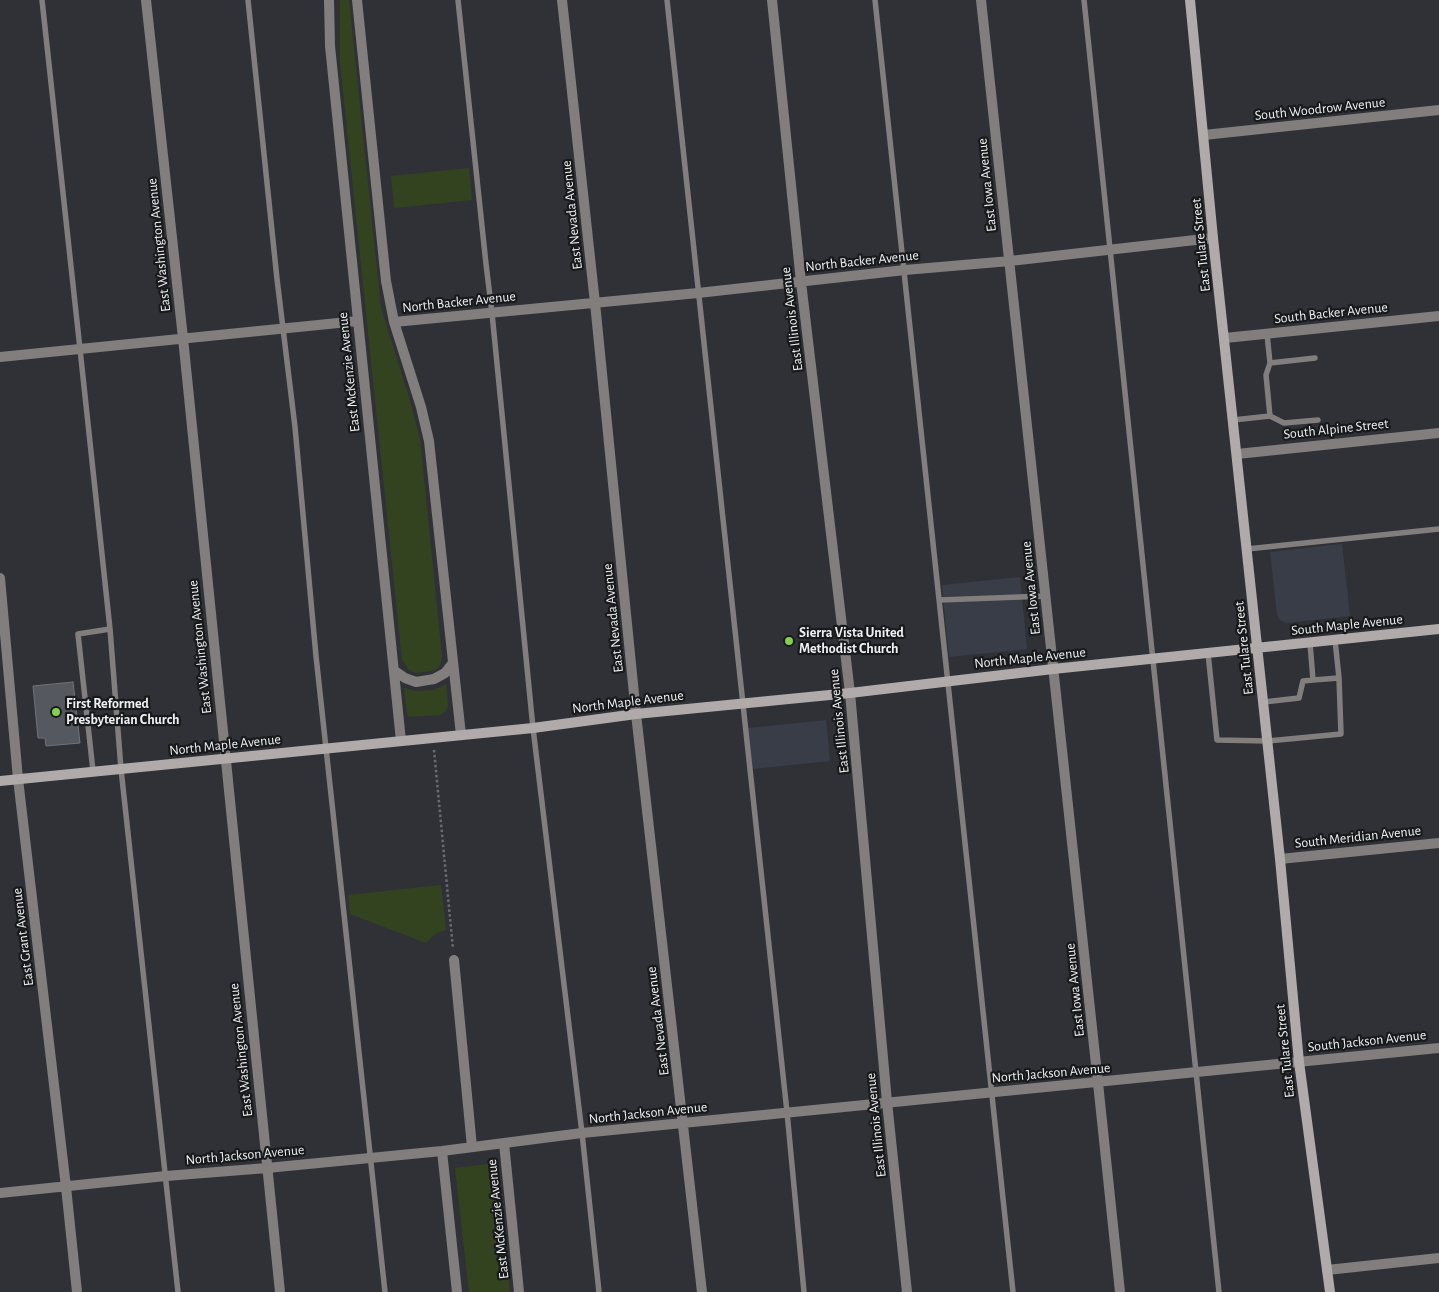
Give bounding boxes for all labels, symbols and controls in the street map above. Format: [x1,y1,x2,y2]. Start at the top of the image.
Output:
street label: South Woodrow Avenue [1254,94,1386,124]
street label: East Iowa Avenue [974,137,1000,233]
street label: East Nevada Avenue [558,160,586,270]
street label: East Washington Avenue [144,177,174,313]
street label: East Tulare Street [1188,197,1214,293]
street label: North Backer Avenue [804,247,920,275]
street label: East Illinois Avenue [777,266,807,372]
street label: North Backer Avenue [401,288,517,316]
street label: South Backer Avenue [1273,299,1389,327]
street label: East McKenzie Avenue [334,311,364,433]
street label: South Alpine Street [1283,415,1389,443]
street label: East Iowa Avenue [1018,540,1044,636]
street label: East Nevada Avenue [599,563,627,673]
street label: East Washington Avenue [185,579,215,715]
street label: East Tulare Street [1231,600,1257,696]
street label: South Maple Avenue [1290,611,1404,639]
place label: Sierra Vista United Methodist Church [799,625,904,658]
marker: Sierra Vista United Methodist Church [783,635,795,647]
street label: North Maple Avenue [973,644,1087,672]
street label: East Illinois Avenue [825,668,853,774]
street label: North Maple Avenue [571,687,685,717]
place label: First Reformed Presbyterian Church [66,696,179,729]
marker: First Reformed Presbyterian Church [50,706,62,718]
street label: North Maple Avenue [168,731,282,759]
street label: South Meridian Avenue [1294,822,1422,852]
street label: East Grant Avenue [9,887,37,987]
street label: East Iowa Avenue [1062,942,1088,1038]
street label: East Nevada Avenue [643,966,673,1076]
street label: East Washington Avenue [226,982,256,1118]
street label: East Tulare Street [1272,1003,1298,1099]
street label: South Jackson Avenue [1307,1026,1427,1056]
street label: North Jackson Avenue [991,1059,1111,1087]
street label: East Illinois Avenue [862,1072,890,1178]
street label: North Jackson Avenue [588,1098,708,1128]
street label: North Jackson Avenue [185,1141,305,1169]
street label: East McKenzie Avenue [483,1158,513,1280]

